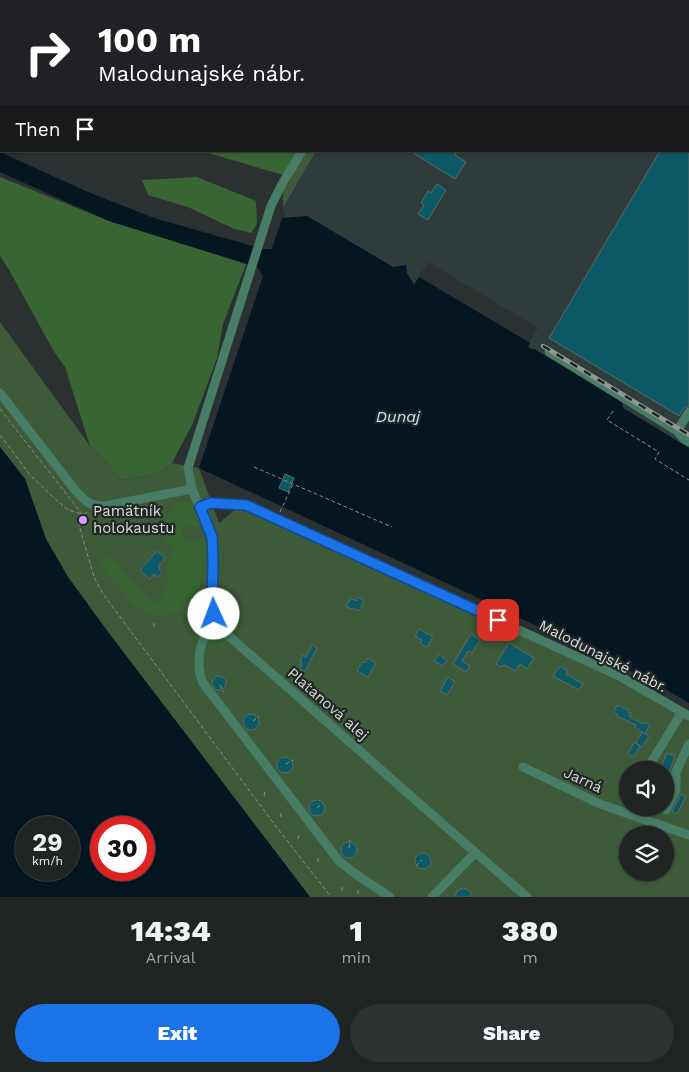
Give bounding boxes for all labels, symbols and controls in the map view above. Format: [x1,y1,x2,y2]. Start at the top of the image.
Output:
text: 100 m [98,19,201,61]
icon: right [15,20,80,85]
text: Malodunajské nábr. [98,61,305,86]
icon: arrive [71,115,99,143]
text: Then [15,118,61,141]
water label: Dunaj [376,407,421,426]
place label: Pamätník holokaustu [93,502,174,537]
marker: Pamätník holokaustu [77,514,89,526]
position arrow [187,587,239,639]
pin [477,599,519,641]
icon: arrive [484,606,512,634]
street label: Malodunajské nábr. [536,616,670,696]
street label: Platanová alej [284,664,372,744]
map controls [619,761,674,881]
button: sound [619,761,674,816]
street label: Jarná [561,763,606,797]
speed limit sign: 30 [90,816,155,881]
button: layers [619,826,674,881]
text: 29 [32,828,63,857]
text: km/h [32,854,63,868]
text: 14:34 [131,913,211,948]
text: 1 [350,913,363,948]
text: 380 [502,913,558,948]
text: Arrival [146,948,196,967]
text: min [342,948,371,967]
text: m [522,948,538,967]
button: Exit [15,1004,340,1062]
button: Share [350,1004,674,1062]

